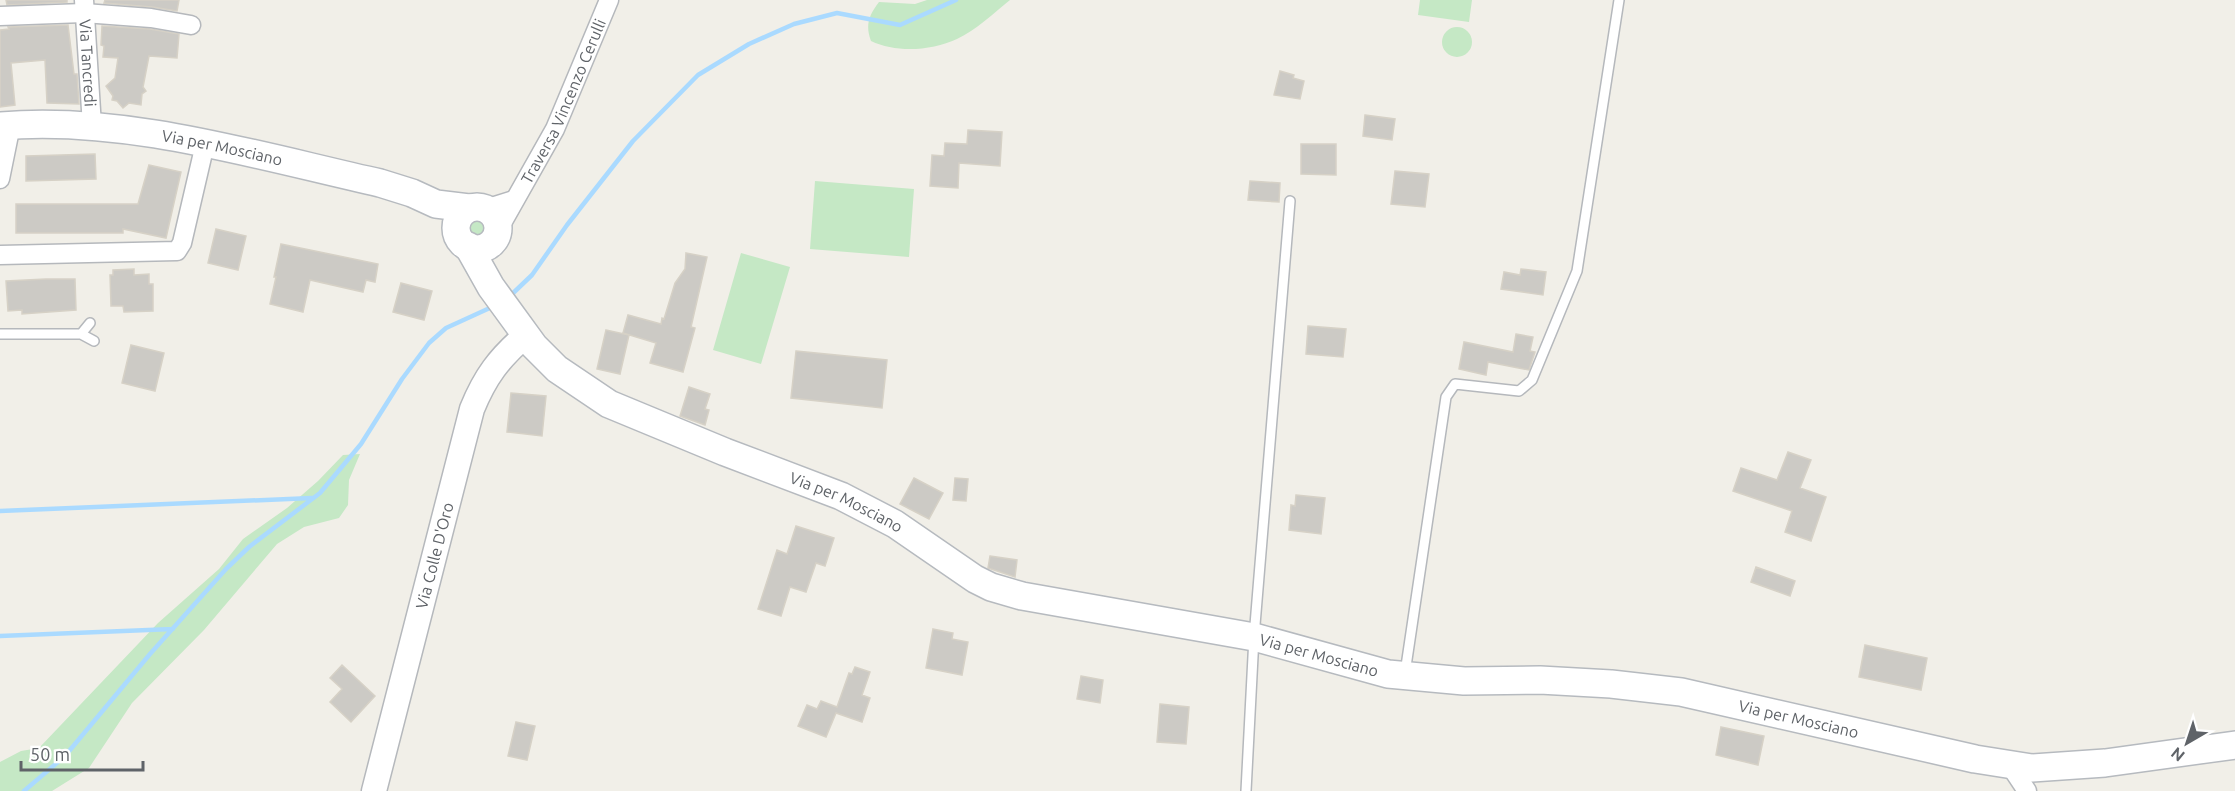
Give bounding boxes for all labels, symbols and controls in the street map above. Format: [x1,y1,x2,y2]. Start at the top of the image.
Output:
street label: Traversa Vincenzo Cerulli [517,16,609,187]
street label: Via Tancredi [76,19,100,107]
street label: Via per Mosciano [160,126,284,169]
street label: Via per Mosciano [787,468,906,536]
street label: Via Colle D'Oro [412,500,457,611]
street label: Via per Mosciano [1257,630,1381,680]
street label: Via per Mosciano [1737,696,1860,741]
north arrow [2157,713,2217,773]
scale bar [21,734,142,772]
text: 50 m [30,744,70,764]
text: N [2167,744,2188,765]

